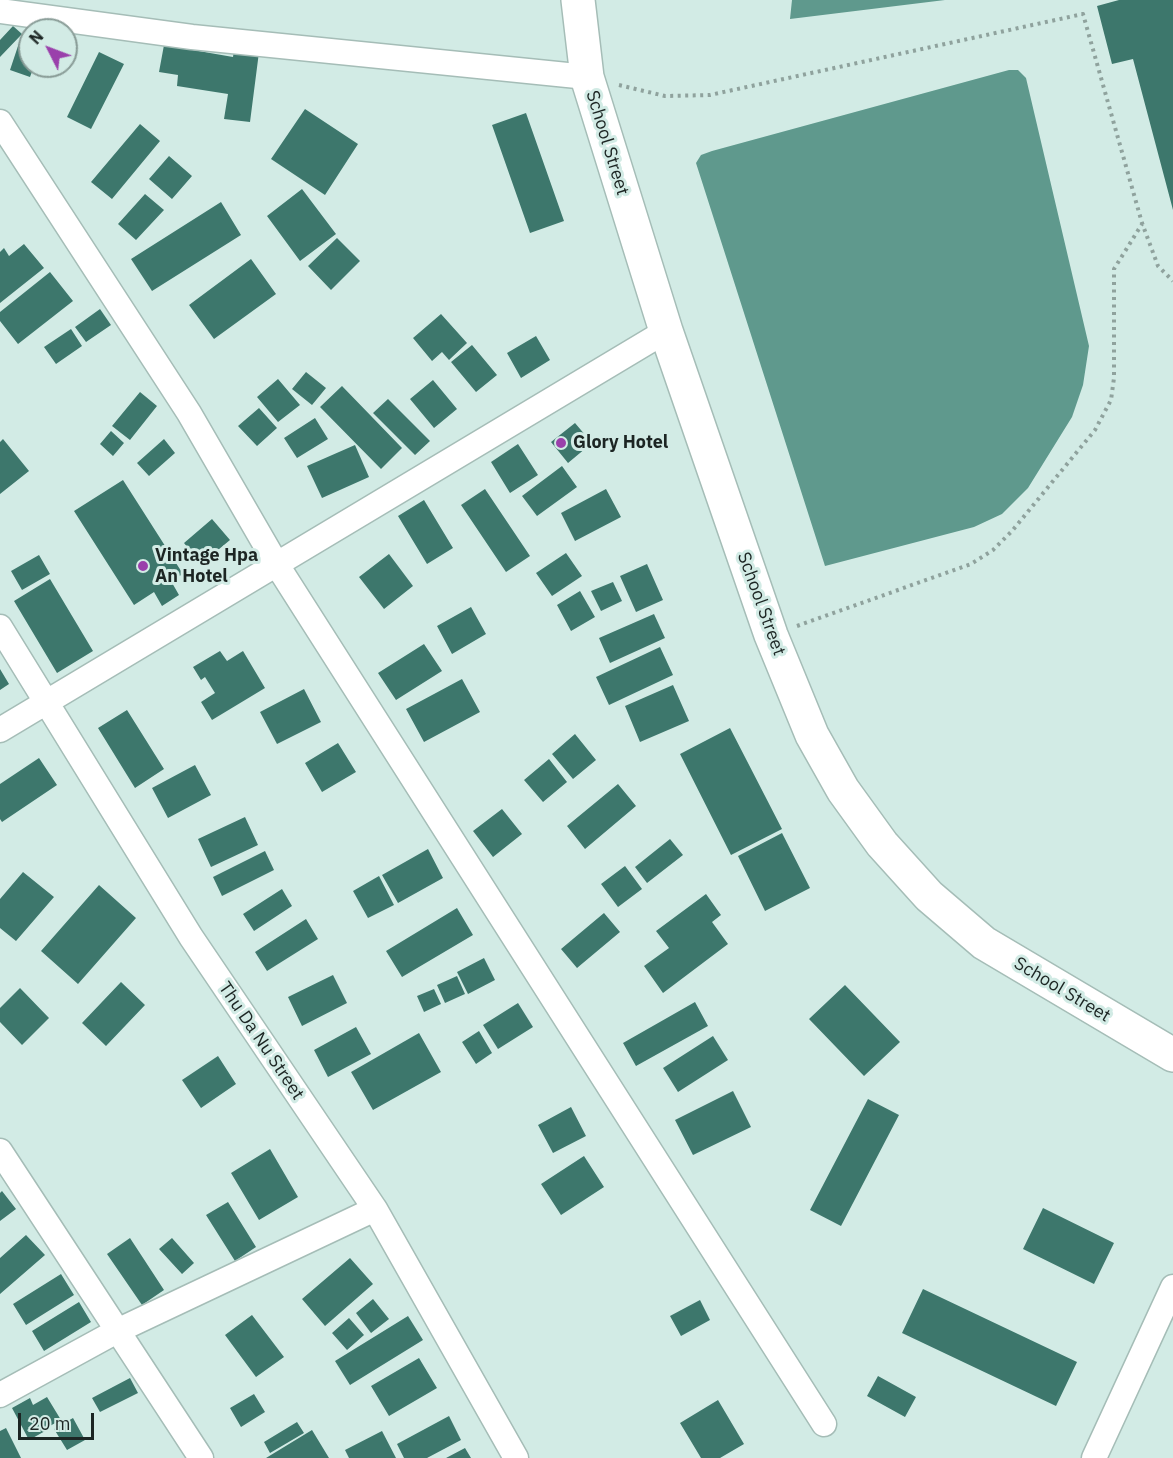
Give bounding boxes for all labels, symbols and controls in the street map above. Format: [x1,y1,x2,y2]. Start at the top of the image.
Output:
north arrow [18,18,78,78]
text: N [25,26,47,48]
street label: School Street [581,88,633,198]
place label: Glory Hotel [573,432,668,454]
marker: Glory Hotel [554,436,568,450]
place label: Vintage Hpa An Hotel [155,545,258,588]
street label: School Street [732,549,790,659]
marker: Vintage Hpa An Hotel [136,559,150,573]
street label: School Street [1010,953,1114,1027]
street label: Thu Da Nu Street [214,978,308,1104]
scale bar [21,1401,98,1439]
text: 20 m [29,1412,71,1435]

